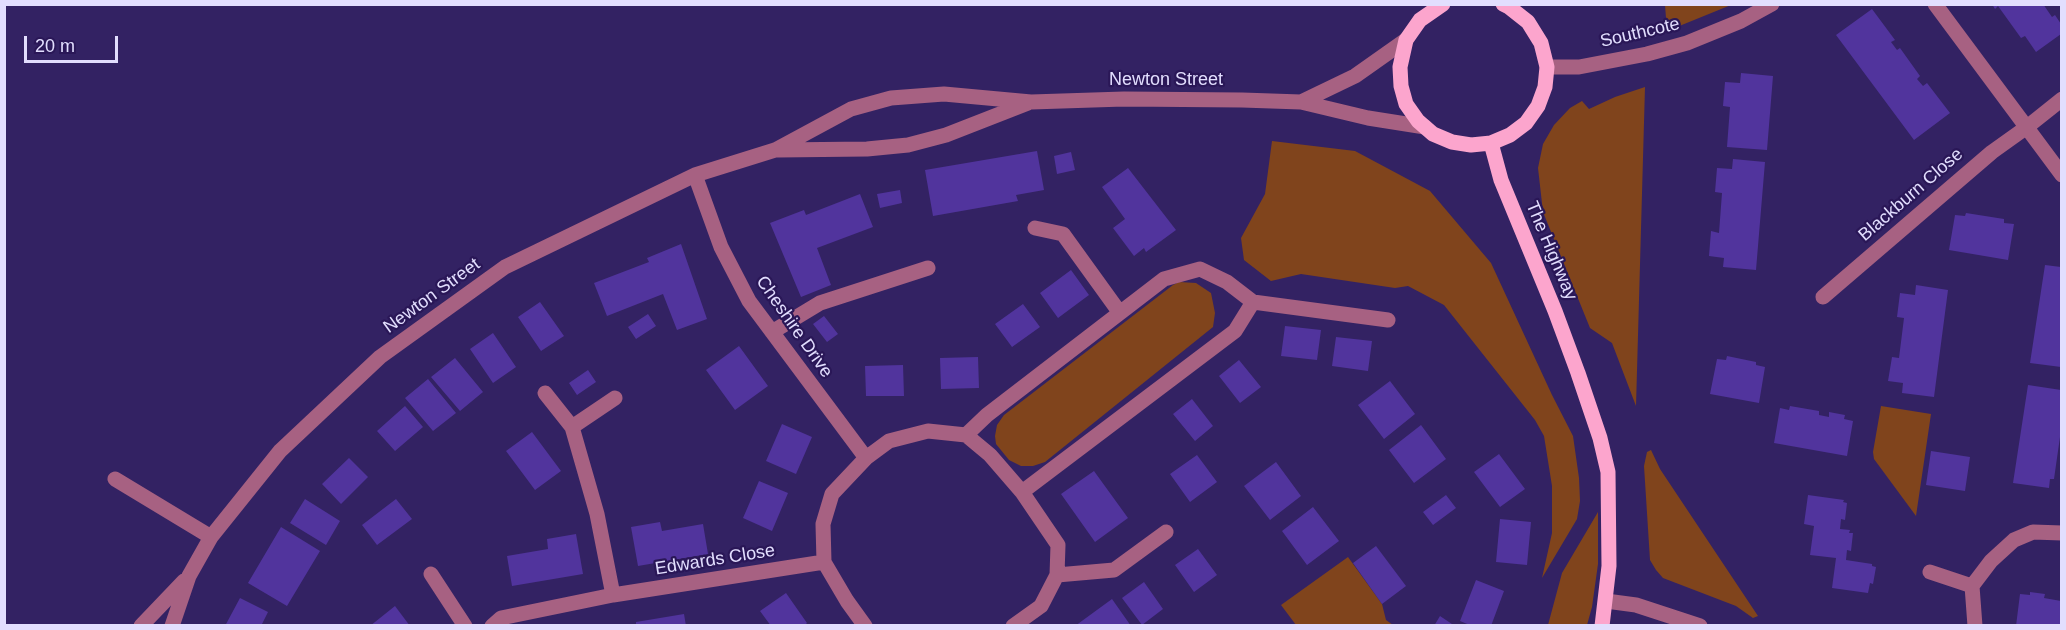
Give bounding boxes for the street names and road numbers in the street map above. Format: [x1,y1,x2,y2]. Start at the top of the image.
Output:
street label: Southcote [1598,13,1682,53]
street label: Newton Street [1109,69,1223,91]
street label: Blackburn Close [1854,144,1968,246]
street label: The Highway [1521,198,1581,304]
street label: Newton Street [380,254,484,338]
street label: Cheshire Drive [751,272,837,382]
street label: Edwards Close [654,540,776,580]

